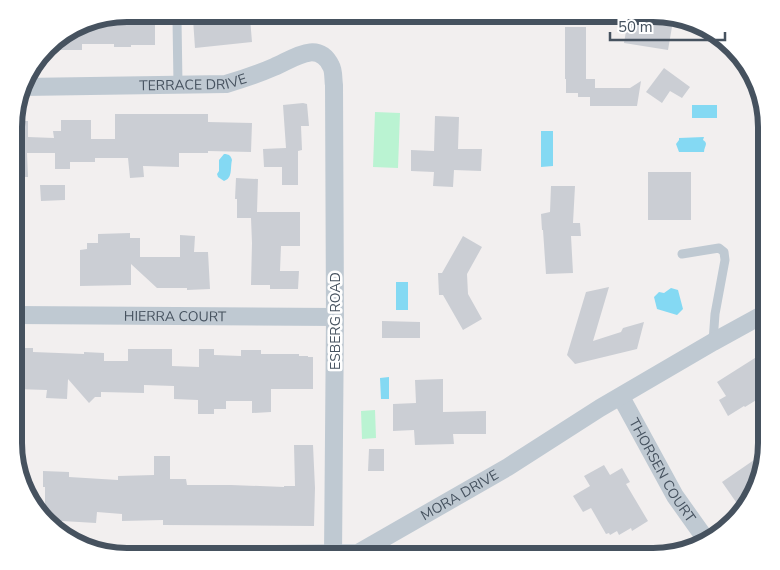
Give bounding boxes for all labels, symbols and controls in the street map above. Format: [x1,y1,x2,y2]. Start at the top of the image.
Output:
scale bar [610,10,725,42]
text: 50 m [618,17,653,37]
street label: TERRACE DRIVE [139,69,249,95]
street label: ESBERG ROAD [326,272,345,370]
street label: HIERRA COURT [124,307,227,326]
street label: THORSEN COURT [624,415,700,527]
street label: MORA DRIVE [417,465,502,525]

